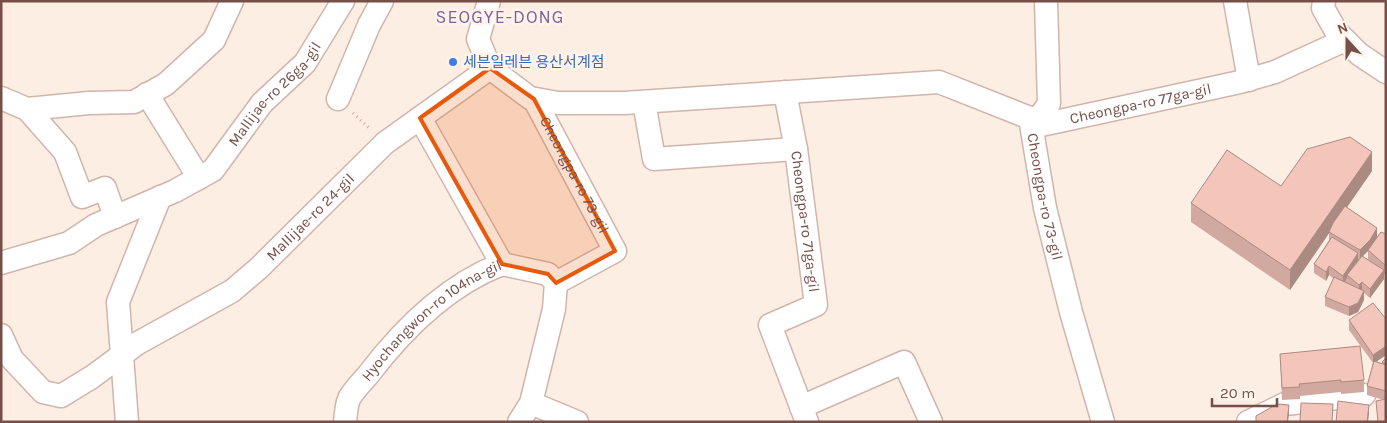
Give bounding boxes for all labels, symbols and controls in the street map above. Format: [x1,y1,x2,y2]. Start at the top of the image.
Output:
district label: SEOGYE-DONG [436,6,564,28]
north arrow [1322,15,1372,65]
text: N [1335,19,1350,38]
street label: Mallijae-ro 26ga-gil [224,39,325,150]
place label: 세븐일레븐 용산서계점 [463,53,605,71]
marker: 세븐일레븐 용산서계점 [447,56,459,68]
street label: Cheongpa-ro 77ga-gil [1068,79,1213,128]
street label: Cheongpa-ro 73-gil [536,114,613,236]
street label: Cheongpa-ro 73-gil [1024,132,1067,262]
street label: Cheongpa-ro 71ga-gil [787,150,823,293]
street label: Mallijae-ro 24-gil [263,170,358,264]
street label: Hyochangwon-ro 104na-gil [358,256,504,385]
scale bar [1212,376,1277,408]
text: 20 m [1220,384,1255,402]

